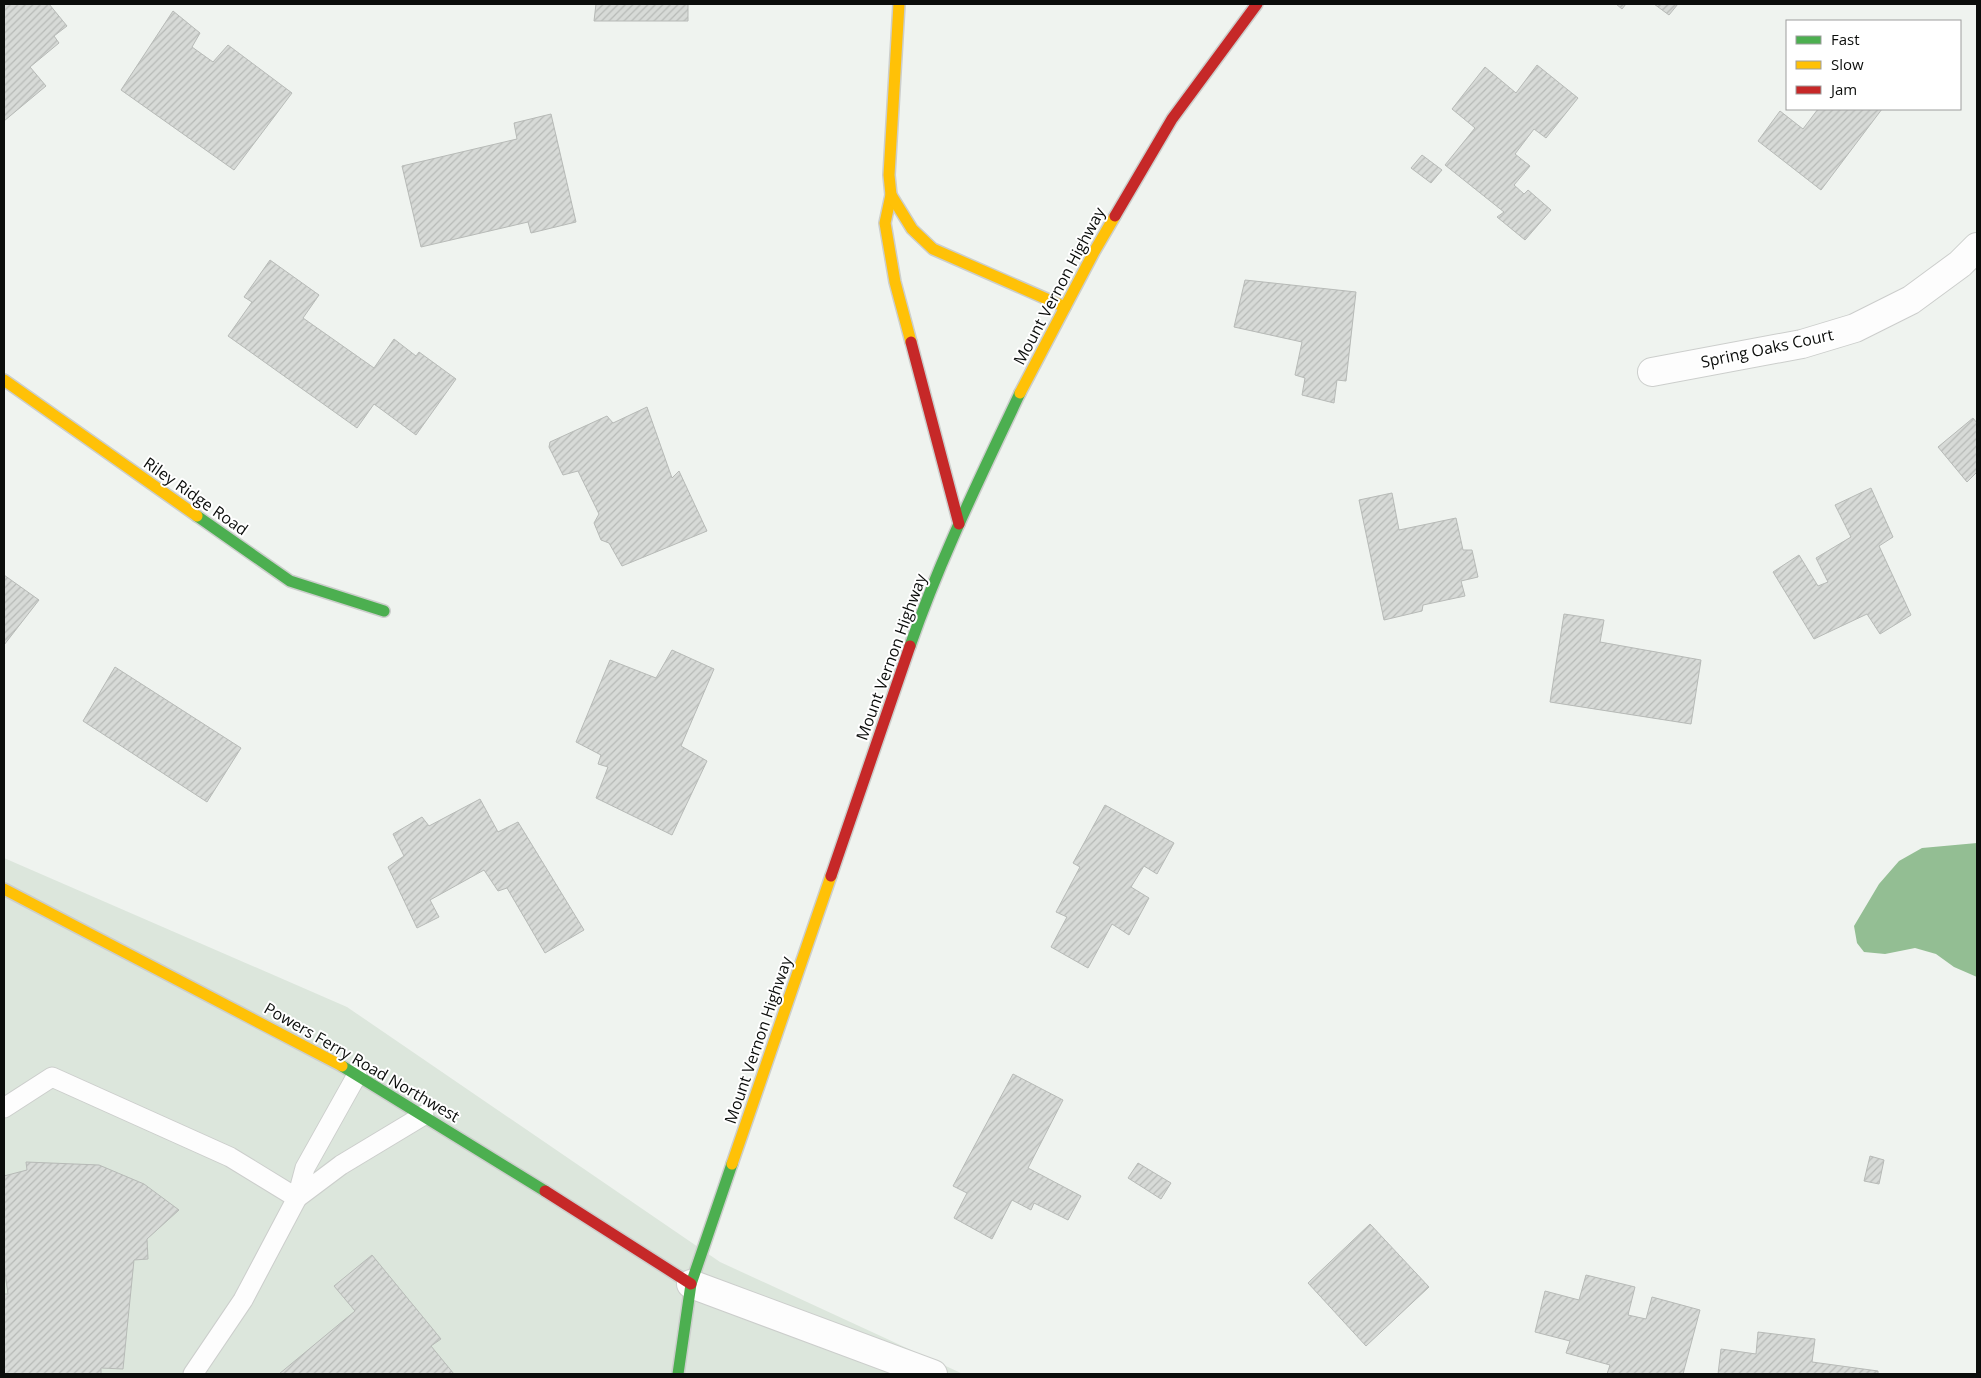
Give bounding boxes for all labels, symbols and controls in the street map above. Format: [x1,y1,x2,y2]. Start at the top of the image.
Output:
legend [1786,20,1961,110]
text: Fast [1831,29,1860,49]
text: Slow [1831,54,1864,74]
text: Jam [1829,79,1857,99]
street label: Mount Vernon Highway [1008,202,1110,369]
street label: Spring Oaks Court [1699,323,1836,373]
street label: Riley Ridge Road [139,452,253,540]
street label: Mount Vernon Highway [851,570,932,743]
street label: Mount Vernon Highway [719,952,797,1127]
street label: Powers Ferry Road Northwest [260,997,464,1127]

